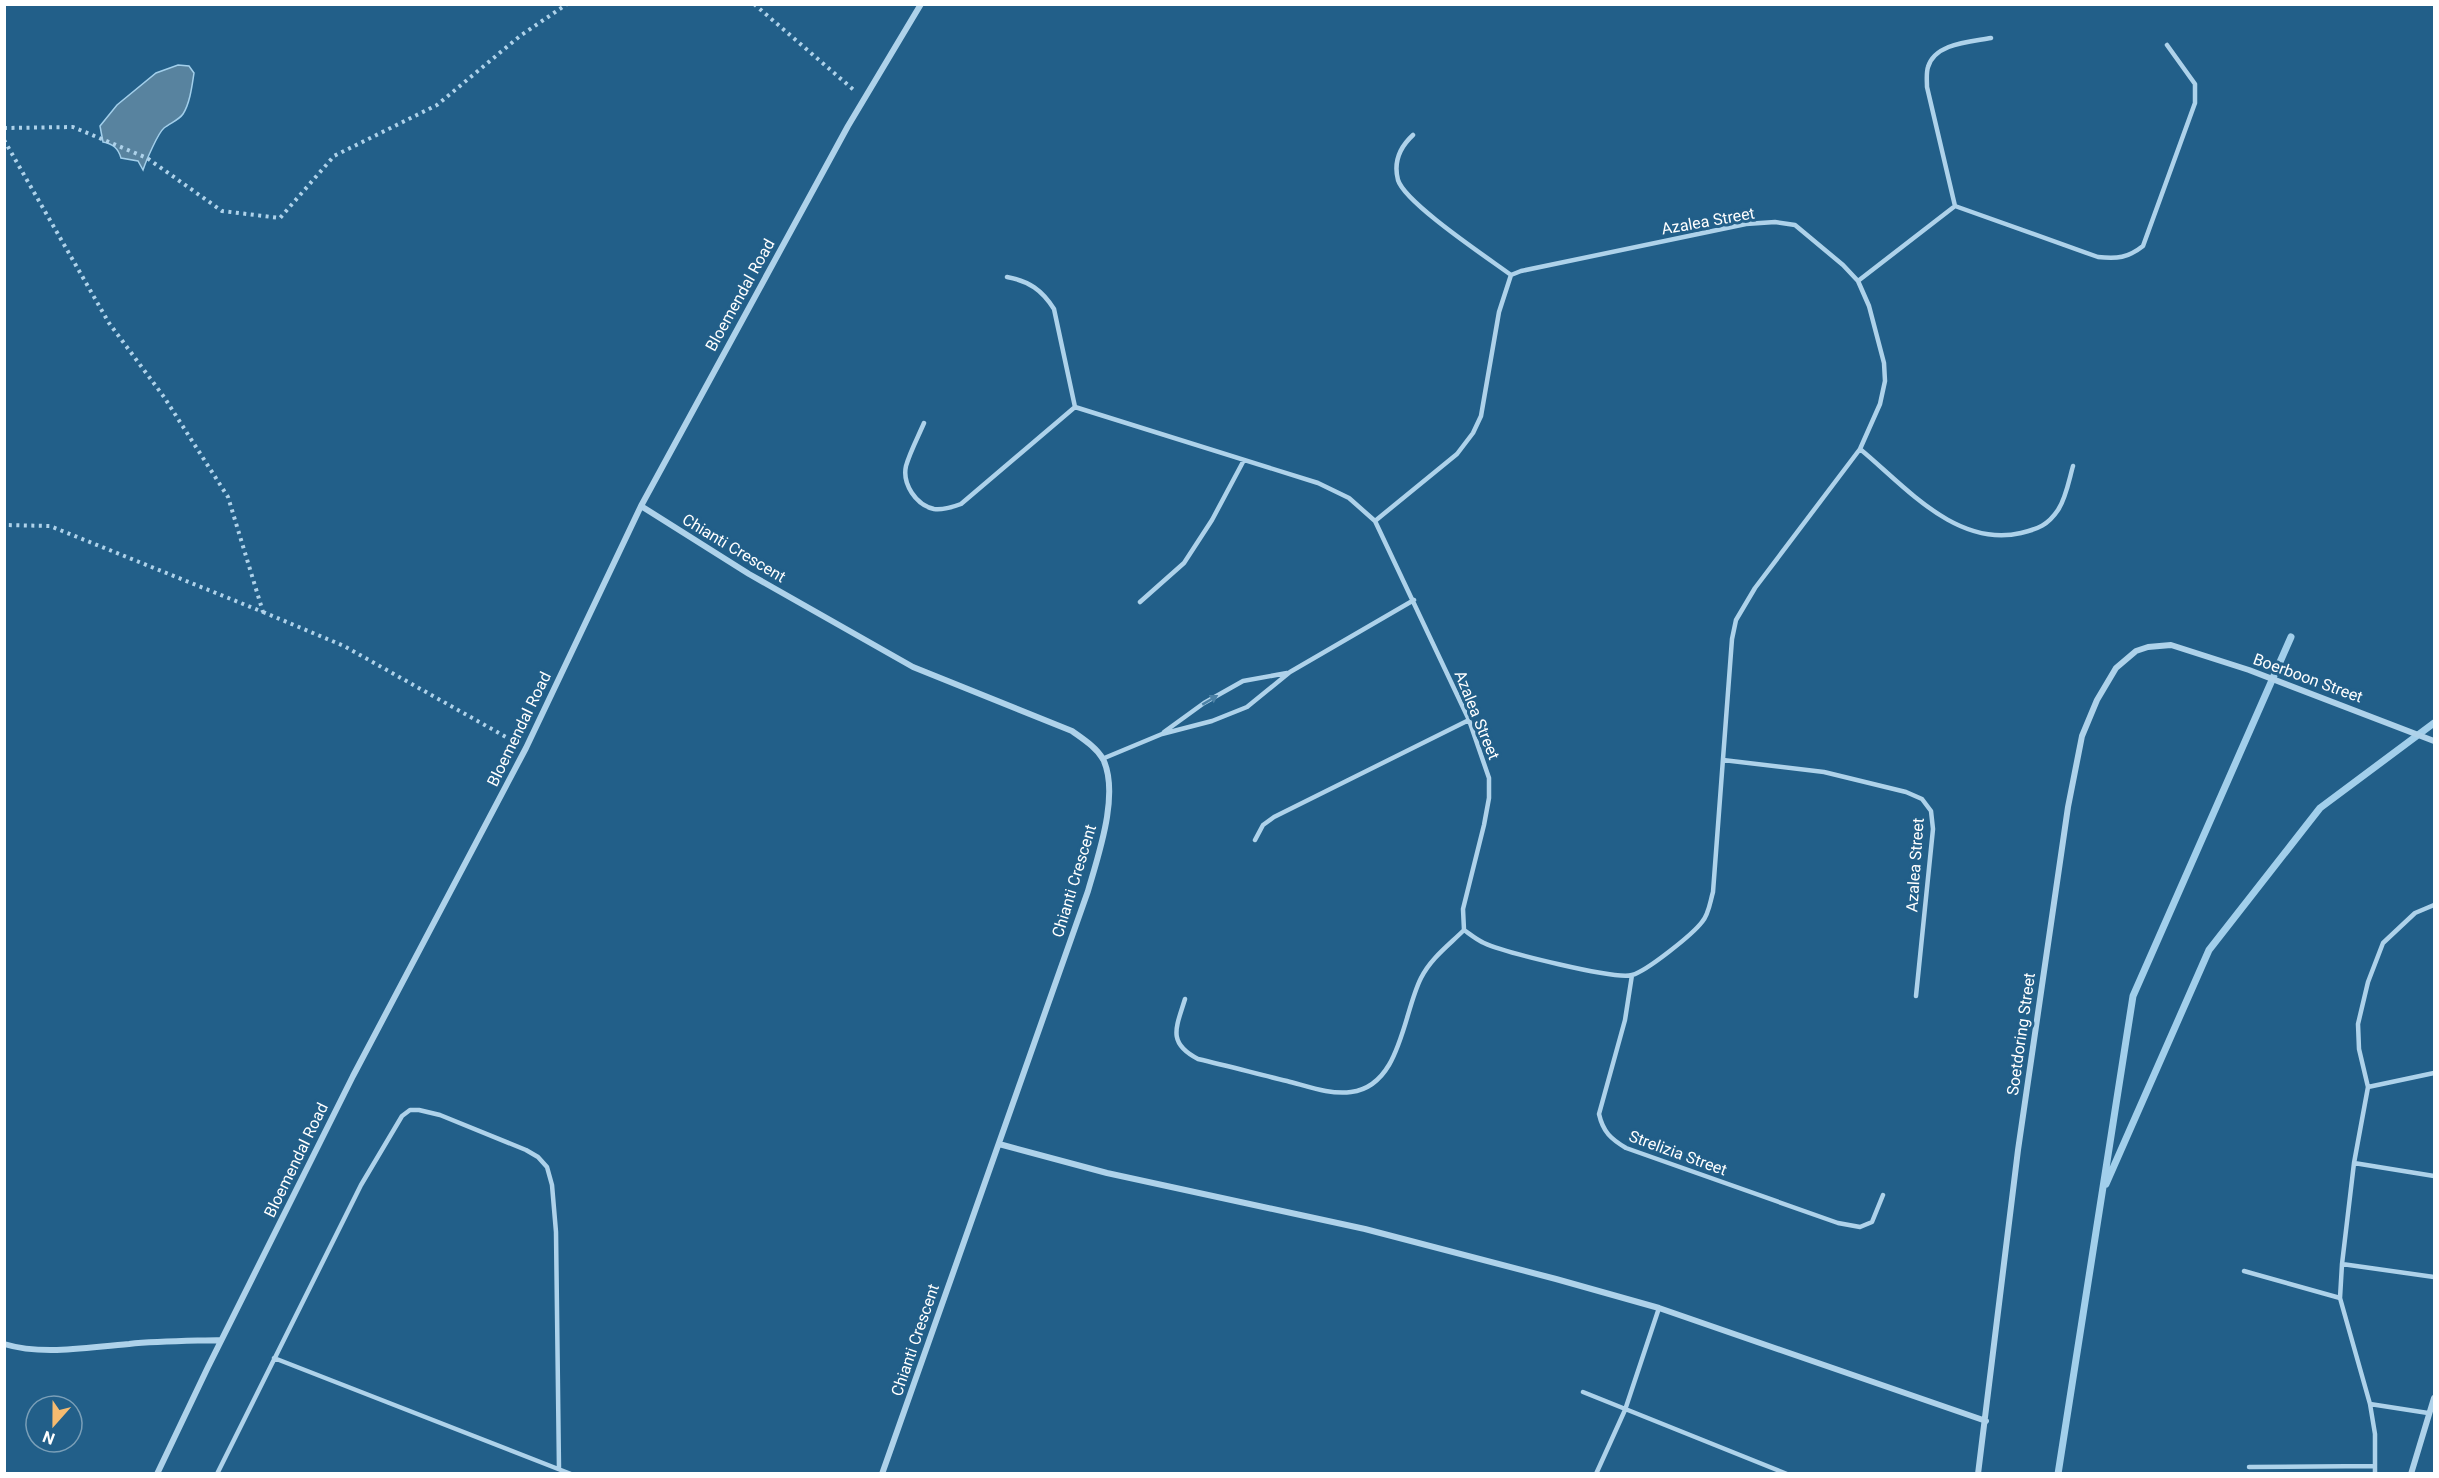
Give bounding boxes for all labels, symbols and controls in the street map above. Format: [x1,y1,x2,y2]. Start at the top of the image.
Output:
street label: Azalea Street [1660,203,1756,239]
street label: Bloemendal Road [701,236,779,354]
street label: Chianti Crescent [679,510,789,586]
street label: Boerboon Street [2251,649,2365,707]
street label: Azalea Street [1451,668,1503,762]
street label: Bloemendal Road [483,669,555,789]
one-way arrow [1202,695,1219,705]
street label: Azalea Street [1902,817,1928,913]
street label: Chianti Crescent [1048,822,1100,940]
street label: Soetdoring Street [2003,971,2039,1097]
street label: Bloemendal Road [260,1100,332,1220]
street label: Strelizia Street [1626,1126,1730,1180]
street label: Chianti Crescent [887,1282,943,1398]
north arrow [24,1394,84,1454]
text: N [40,1427,57,1448]

